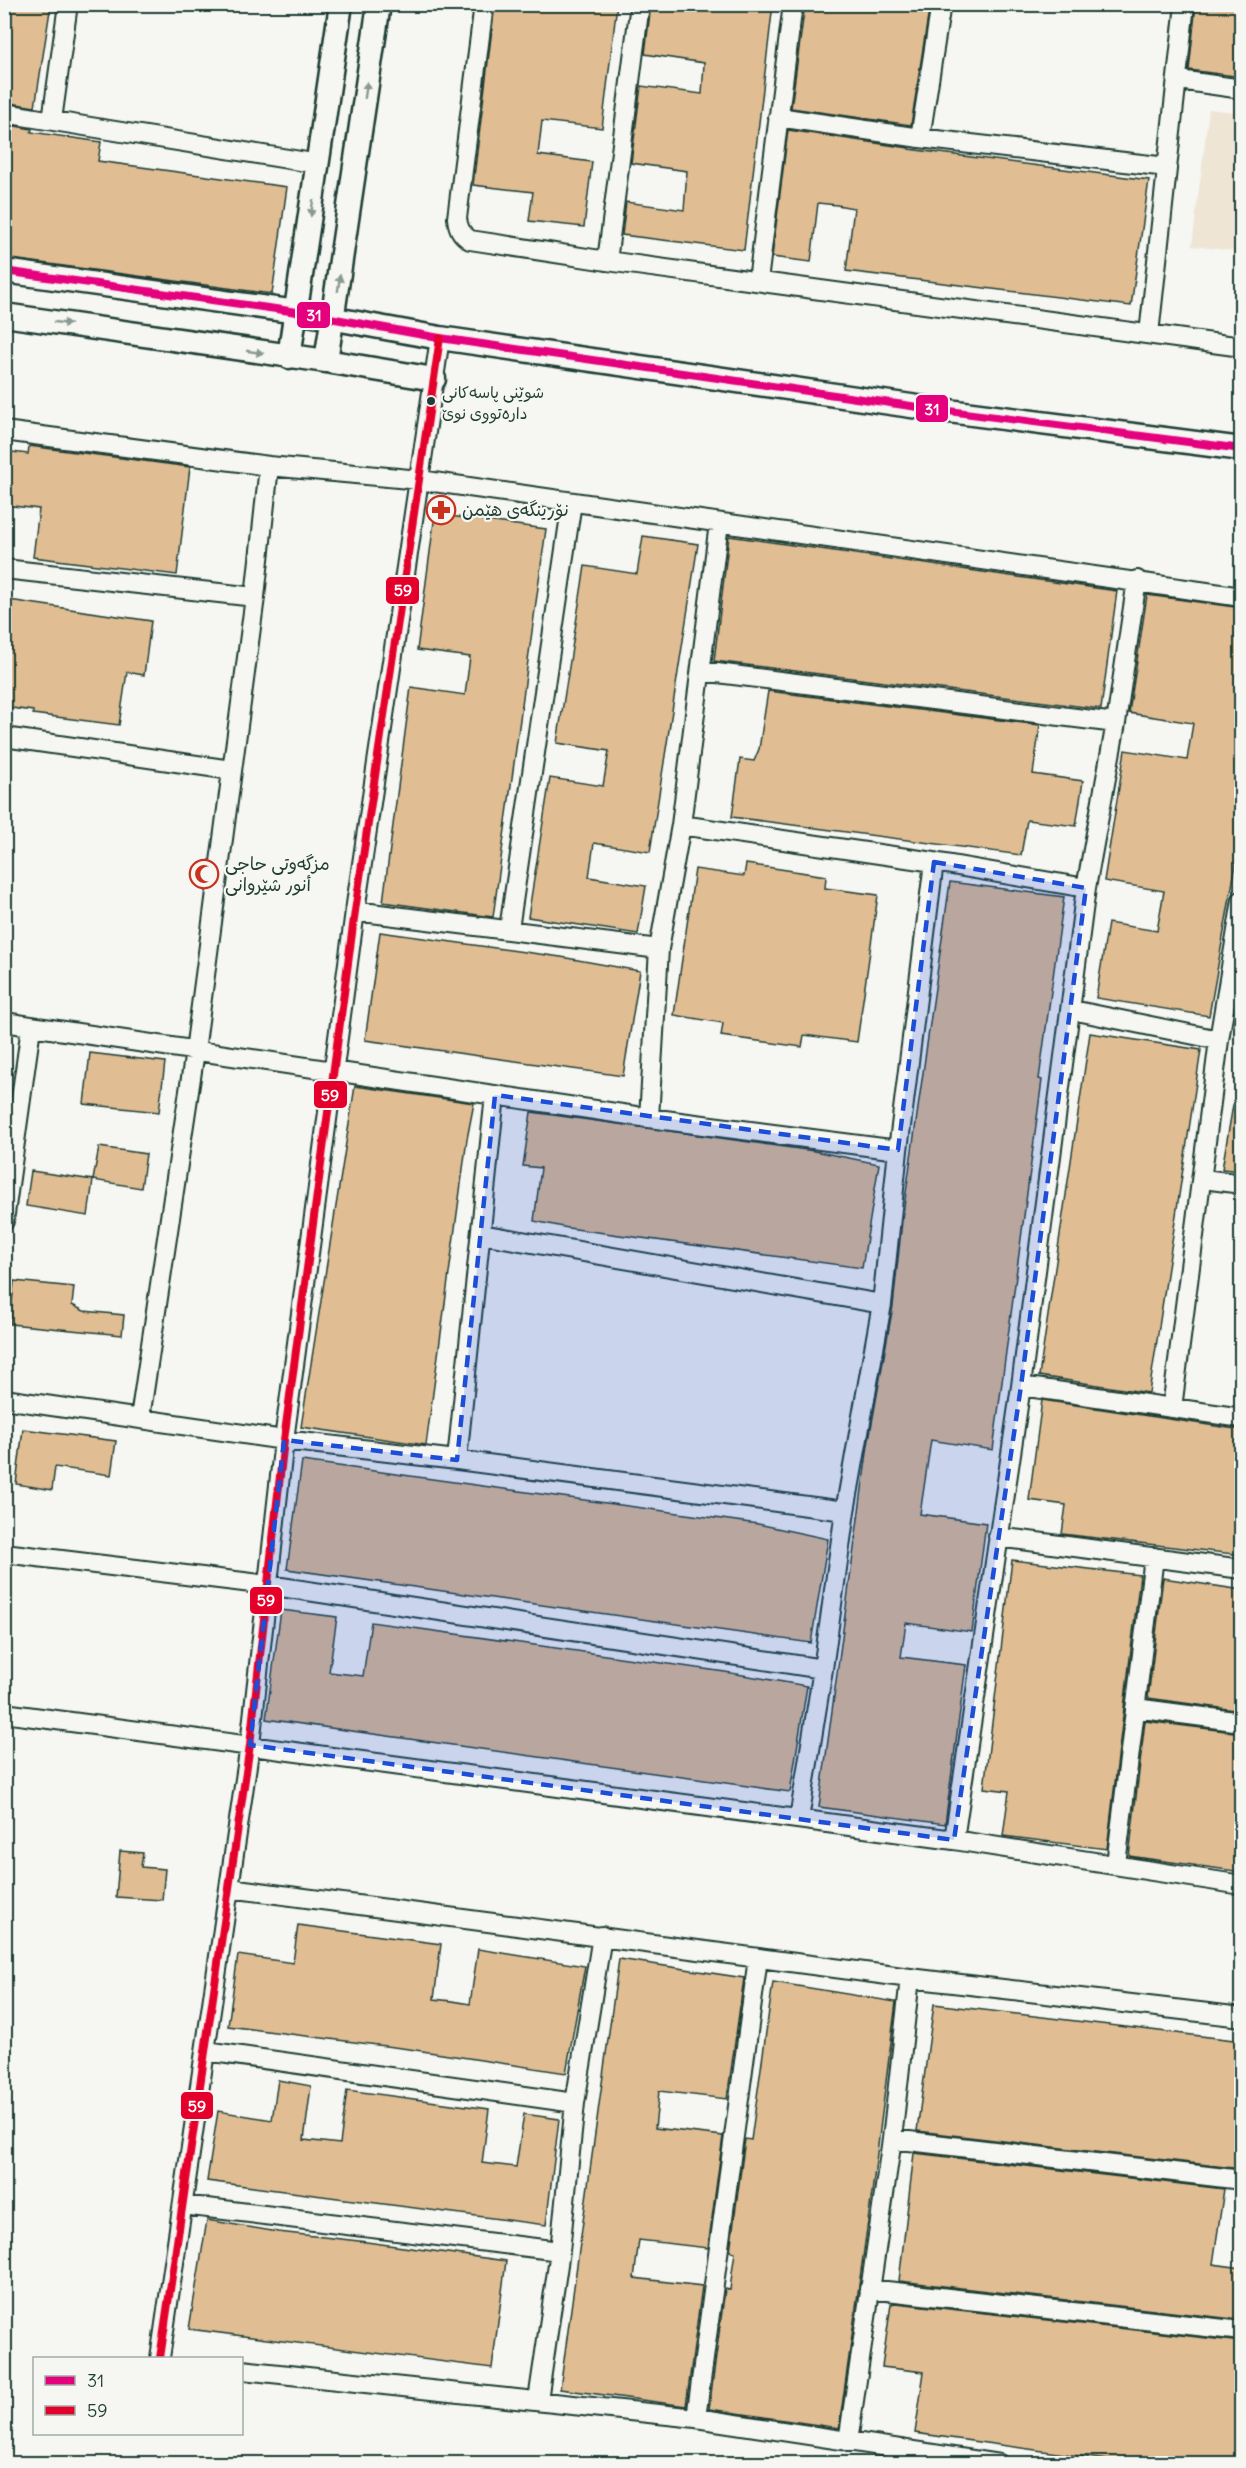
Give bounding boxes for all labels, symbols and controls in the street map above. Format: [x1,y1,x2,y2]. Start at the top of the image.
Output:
one-way arrow [362,80,371,99]
one-way arrow [308,199,317,218]
one-way arrow [334,273,343,292]
line badge: 31 [296,301,331,329]
text: 31 [306,305,322,325]
one-way arrow [53,319,72,328]
one-way arrow [246,347,265,356]
place label: شوێنی پاسەکانی دارەتووی نوێ [442,382,544,424]
line badge: 31 [915,394,949,423]
marker: شوێنی پاسەکانی دارەتووی نوێ [425,395,437,407]
text: 31 [924,399,940,419]
pharmacy icon: نۆرینگه‌ی هێمن [425,494,457,526]
place label: نۆرینگه‌ی هێمن [462,498,569,521]
line badge: 59 [385,576,420,605]
text: 59 [394,580,412,600]
place label: مزگەوتی حاجی أنور شێروانی [225,852,330,896]
mosque icon: مزگەوتی حاجی أنور شێروانی [188,858,220,890]
line badge: 59 [313,1080,348,1109]
text: 59 [321,1085,339,1105]
line badge: 59 [249,1586,283,1615]
text: 59 [257,1590,275,1610]
line badge: 59 [180,2091,214,2120]
text: 59 [188,2096,206,2116]
legend [33,2357,243,2435]
text: 31 [87,2369,104,2392]
text: 59 [87,2399,108,2422]

